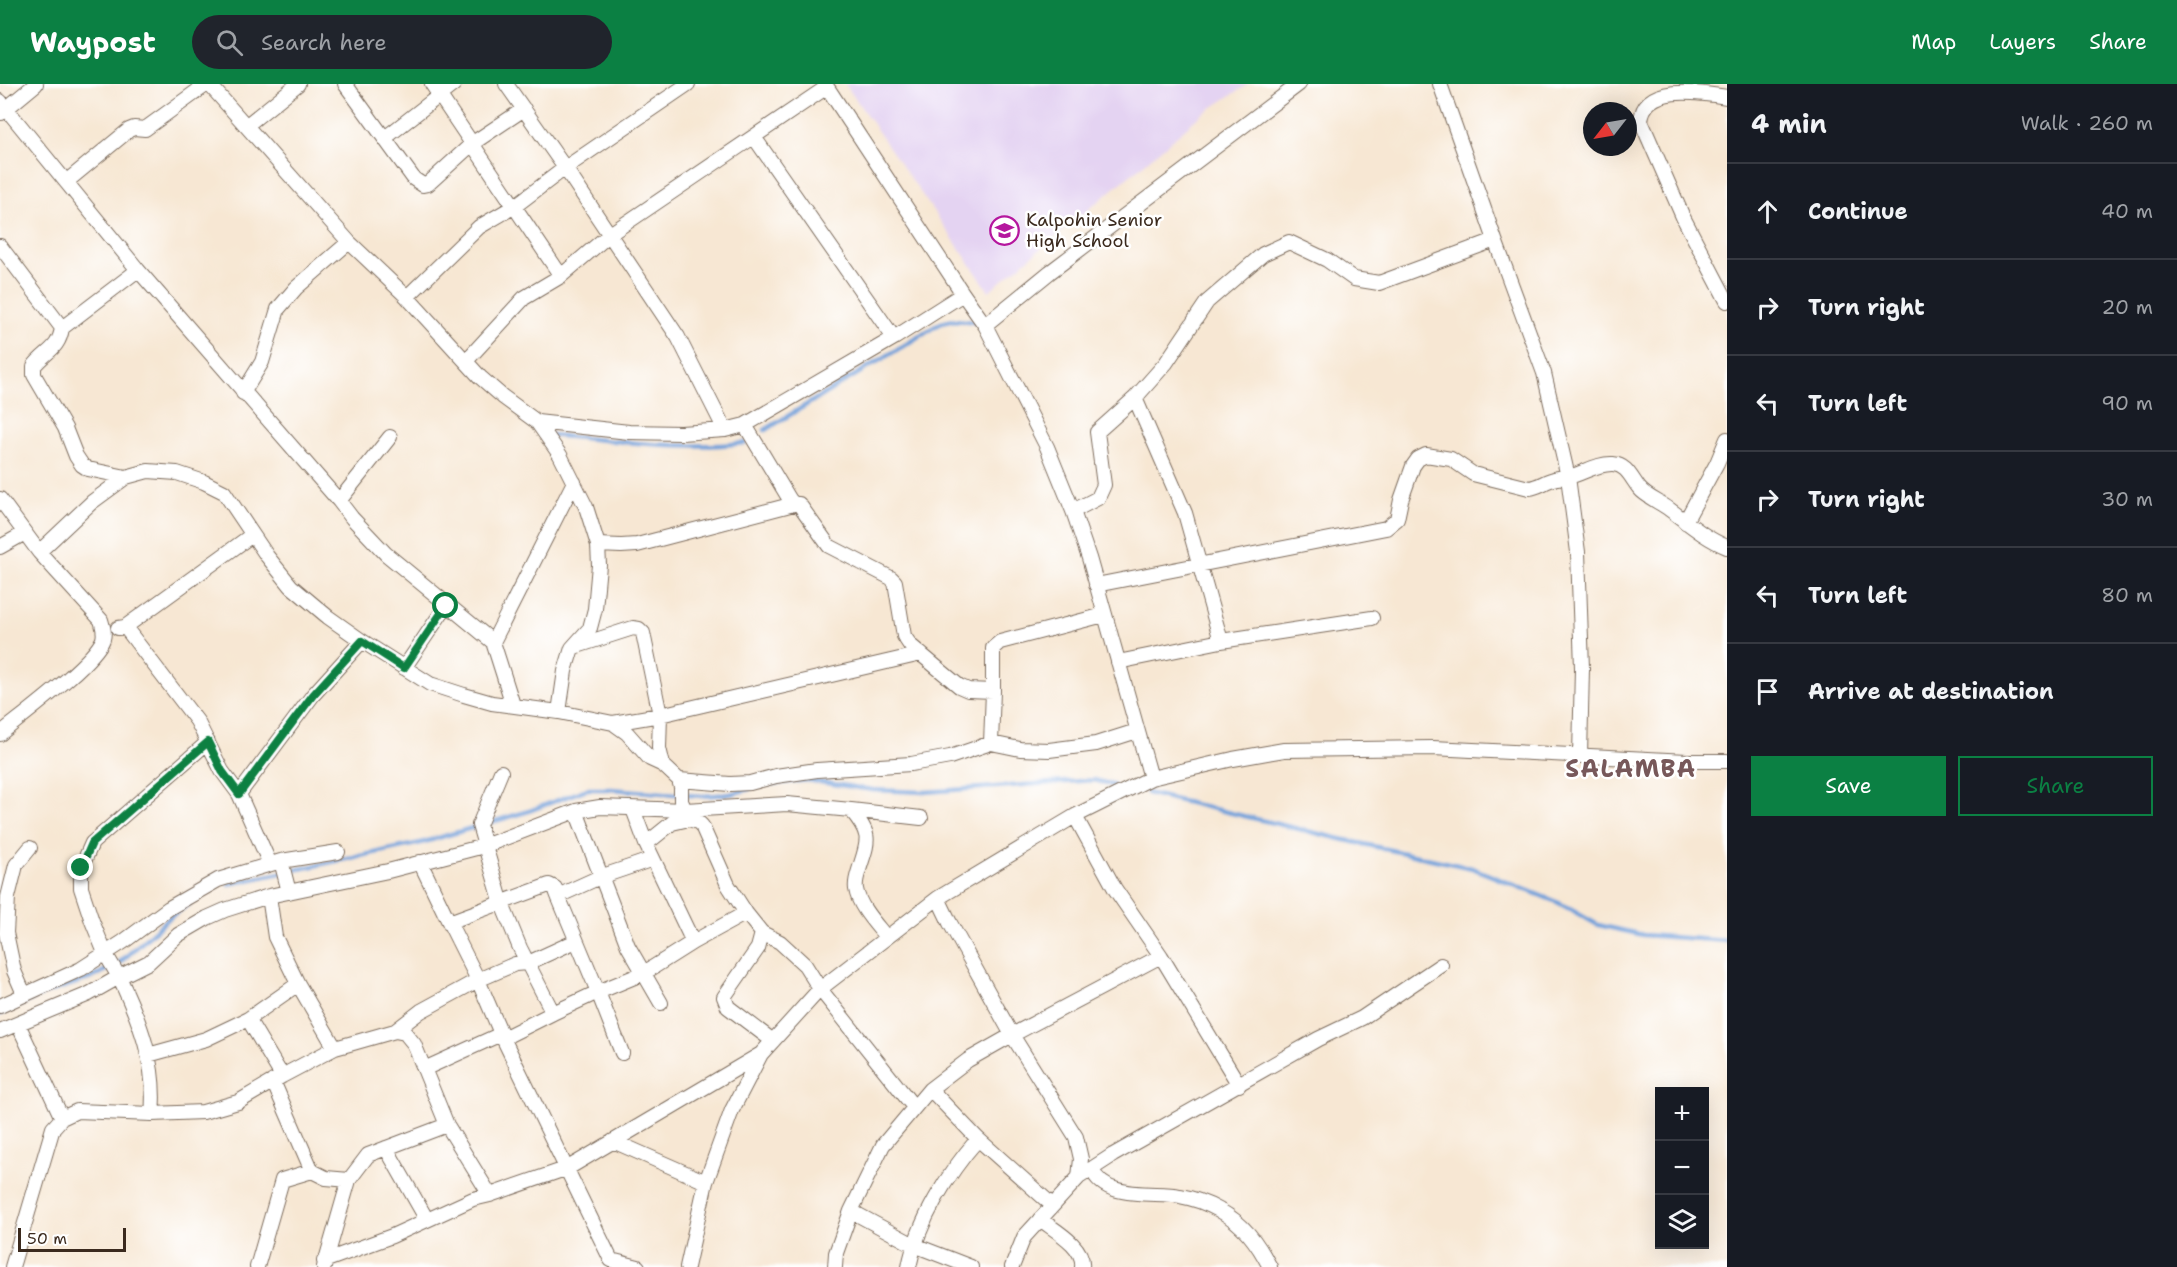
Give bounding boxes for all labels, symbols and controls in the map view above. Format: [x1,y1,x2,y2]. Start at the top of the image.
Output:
search box [192,15,612,69]
text: Waypost [30,23,156,61]
icon: search [213,26,246,59]
text: Search here [261,28,387,57]
text: Map [1911,28,1956,56]
text: Layers [1989,28,2056,56]
text: Share [2089,28,2147,56]
north arrow [1583,102,1637,156]
text: 4 min [1751,106,1827,141]
text: Walk · 260 m [2021,110,2153,136]
icon: ahead [1751,195,1784,228]
text: Continue [1808,197,1908,226]
text: 40 m [2101,198,2153,224]
place label: Kalpohin Senior High School [1026,208,1162,253]
school or university icon: Kalpohin Senior High School [989,214,1021,246]
icon: right [1751,291,1784,324]
text: Turn right [1808,293,1925,322]
text: 20 m [2102,294,2153,320]
icon: left [1751,387,1784,420]
text: Turn left [1808,389,1907,418]
text: 90 m [2101,390,2153,416]
icon: right [1751,483,1784,516]
text: Turn right [1808,485,1925,514]
text: 30 m [2101,486,2153,512]
icon: left [1751,579,1784,612]
text: Turn left [1808,581,1907,610]
text: 80 m [2101,582,2153,608]
route start [432,592,458,618]
icon: arrive [1751,675,1784,708]
text: Arrive at destination [1808,677,2054,706]
district label: SALAMBA [1565,753,1697,785]
button: Save [1751,756,1946,816]
button: Share [1958,756,2153,816]
route end [67,854,93,880]
map controls [1655,1087,1709,1249]
button: + [1655,1087,1709,1141]
button: − [1655,1141,1709,1195]
button: layers [1655,1195,1709,1249]
scale bar [18,1225,126,1252]
text: 50 m [27,1228,67,1249]

